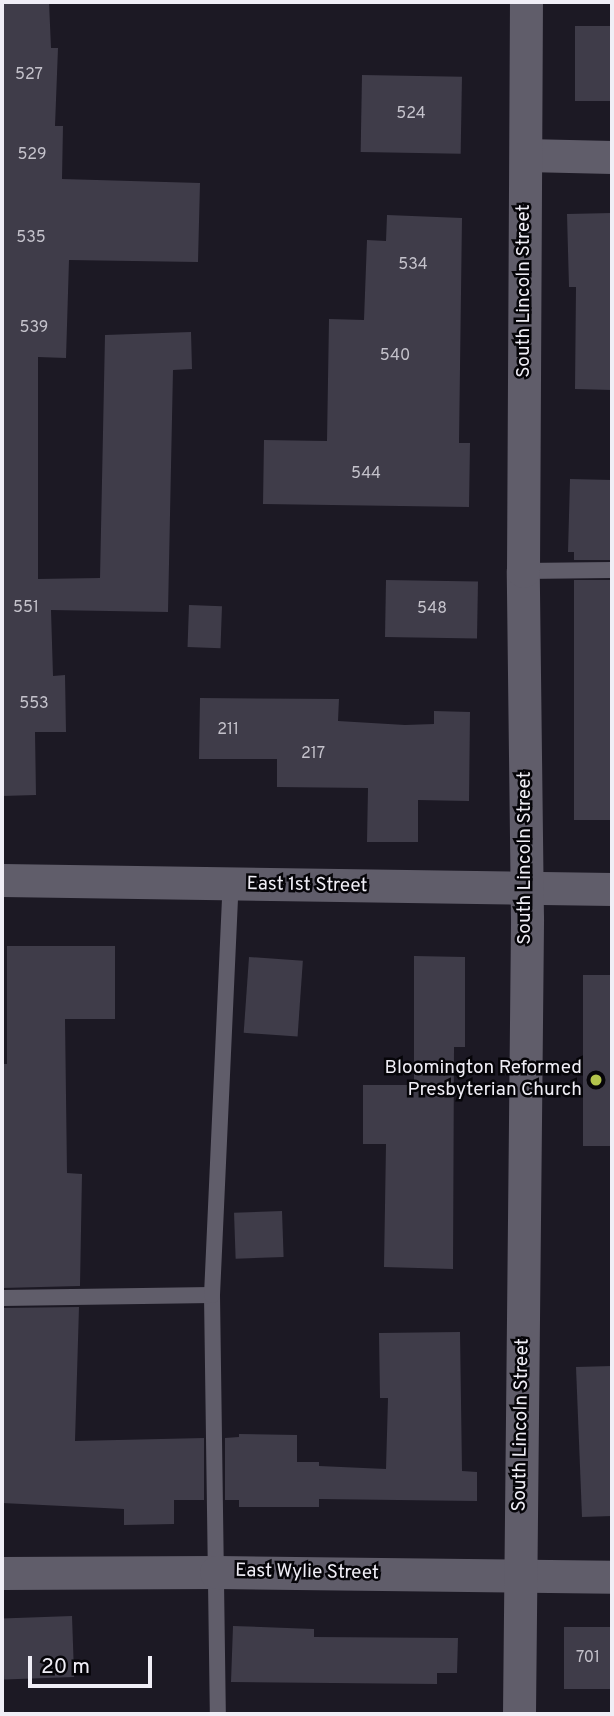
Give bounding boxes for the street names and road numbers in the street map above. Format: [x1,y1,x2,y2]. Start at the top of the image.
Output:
street label: South Lincoln Street [514,204,536,378]
street label: South Lincoln Street [515,771,537,945]
street label: East 1st Street [246,874,368,898]
street label: South Lincoln Street [509,1338,535,1512]
street label: East Wylie Street [235,1560,379,1586]

